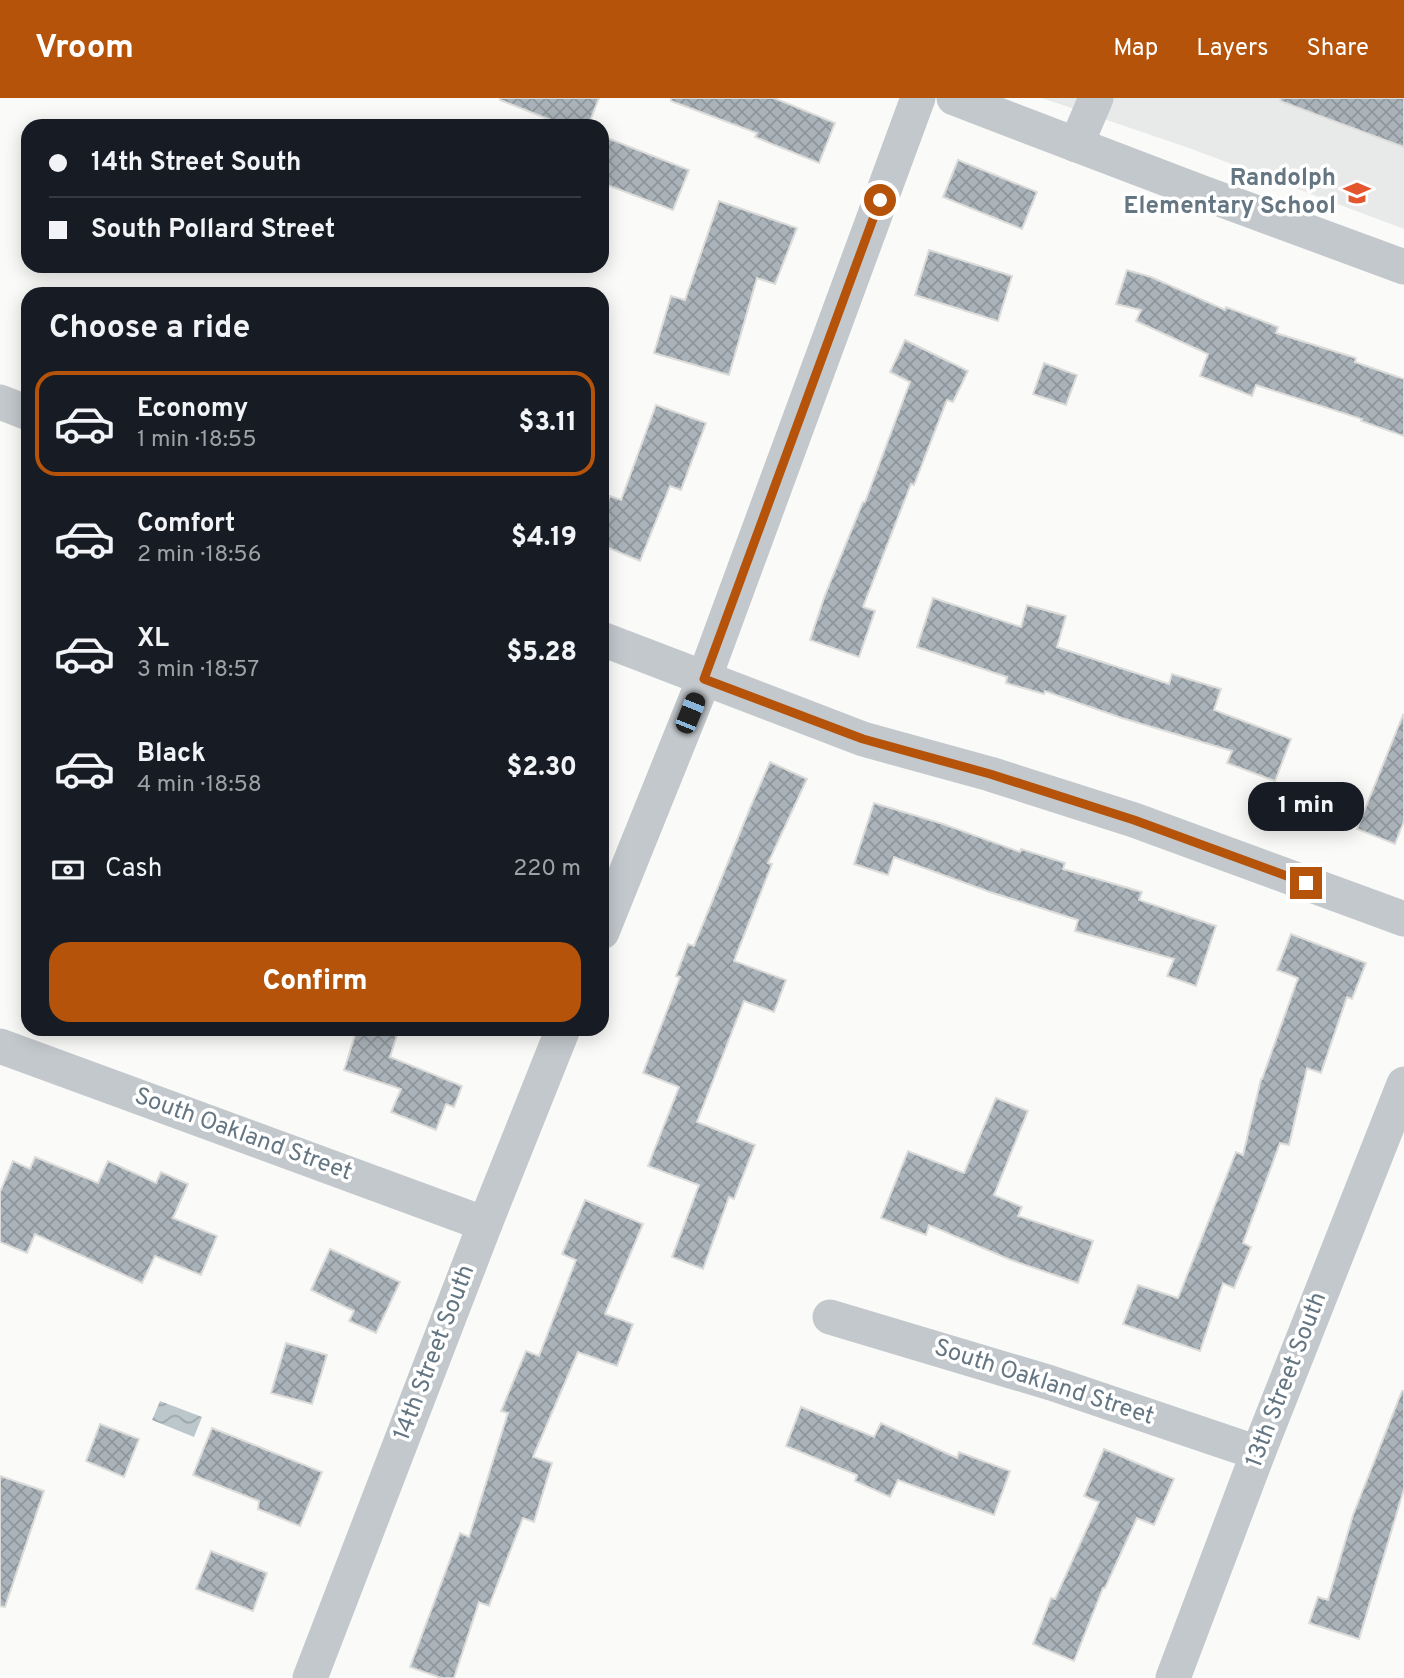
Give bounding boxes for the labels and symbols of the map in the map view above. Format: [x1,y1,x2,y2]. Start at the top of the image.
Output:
place label: Randolph Elementary School [1124,164,1336,222]
school or university icon: Randolph Elementary School [1342,178,1372,208]
route start [864,184,896,216]
car [673,690,708,736]
callout: 1 min [1248,782,1364,830]
route end [1290,867,1322,899]
street label: South Oakland Street [130,1082,356,1188]
street label: 14th Street South [388,1261,482,1445]
street label: 13th Street South [1240,1288,1334,1472]
street label: South Oakland Street [930,1333,1158,1433]

